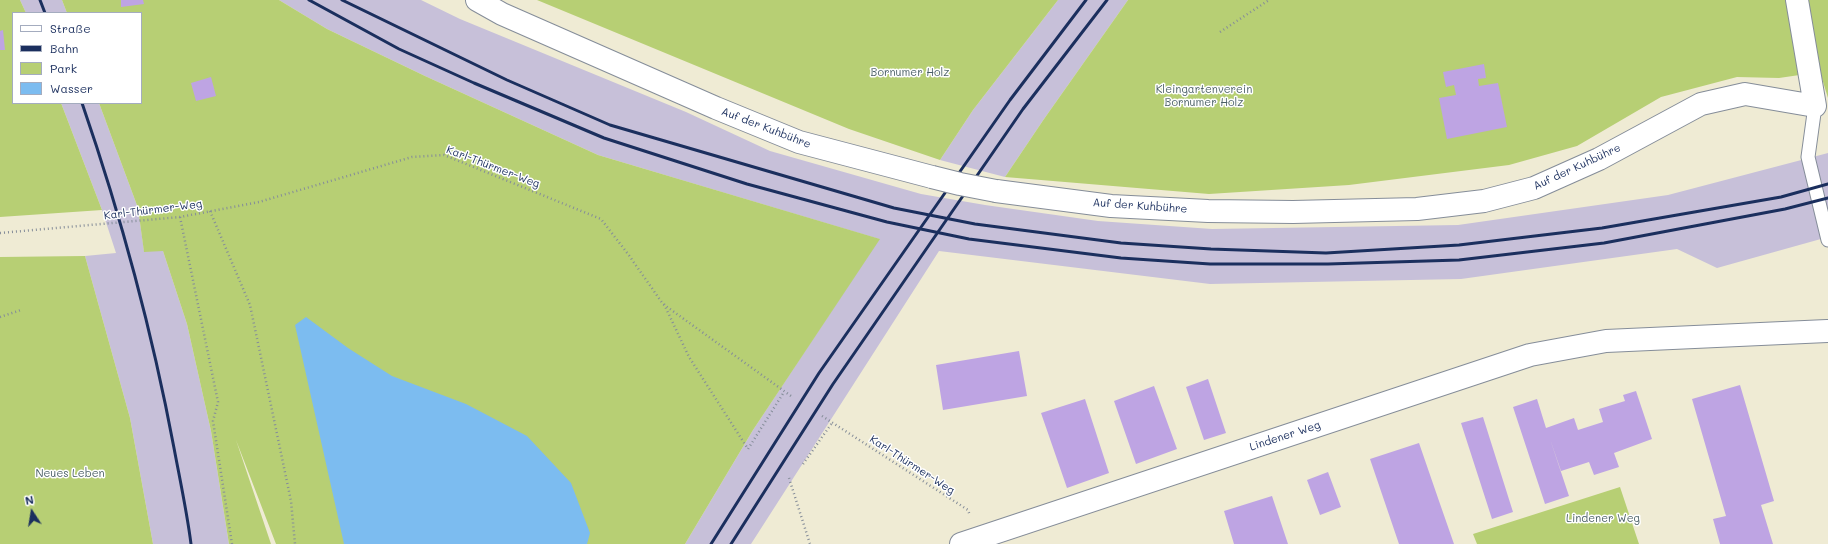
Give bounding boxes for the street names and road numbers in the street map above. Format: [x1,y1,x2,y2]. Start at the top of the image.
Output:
street label: Auf der Kuhbühre [719,105,813,151]
street label: Auf der Kuhbühre [1531,141,1623,193]
street label: Karl-Thürmer-Weg [444,143,542,191]
street label: Auf der Kuhbühre [1092,196,1188,216]
street label: Karl-Thürmer-Weg [103,197,203,223]
street label: Lindener Weg [1248,418,1322,454]
street label: Karl-Thürmer-Weg [867,433,957,497]

